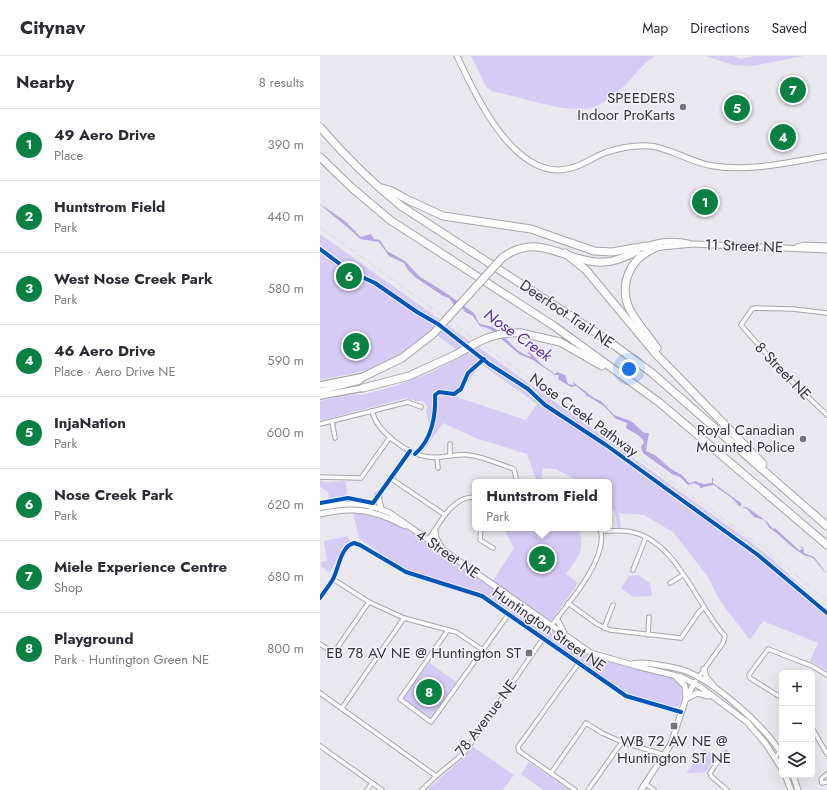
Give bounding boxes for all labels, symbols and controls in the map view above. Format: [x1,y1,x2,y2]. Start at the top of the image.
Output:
text: Citynav [20,14,86,41]
text: Map [642,18,668,38]
text: Directions [690,18,750,38]
text: Saved [772,18,807,38]
text: Nearby [16,70,74,94]
text: 8 results [259,73,304,92]
pin: 7 [780,75,806,105]
place label: SPEEDERS Indoor ProKarts [577,87,675,126]
pin: 5 [724,93,750,123]
marker: SPEEDERS Indoor ProKarts [678,102,688,112]
pin: 4 [770,122,796,152]
text: 49 Aero Drive [54,124,156,146]
text: 1 [26,135,32,154]
text: 390 m [268,135,304,154]
text: Place [54,146,83,165]
pin: 1 [692,187,718,217]
text: Huntstrom Field [54,196,165,218]
text: 2 [25,207,33,226]
text: 440 m [267,207,304,226]
text: Park [54,218,77,237]
street label: 11 Street NE [705,234,783,258]
pin: 6 [336,261,362,291]
text: West Nose Creek Park [54,268,213,290]
street label: Deerfoot Trail NE [515,274,619,354]
text: 3 [25,279,33,298]
text: 580 m [268,279,304,298]
text: Park [54,290,77,309]
water label: Nose Creek [479,303,558,367]
pin: 3 [343,331,369,361]
street label: 8 Street NE [750,337,816,405]
text: 46 Aero Drive [54,340,156,362]
text: 4 [24,351,34,370]
text: 590 m [267,351,304,370]
your location [619,359,639,379]
text: Place · Aero Drive NE [54,362,176,381]
street label: Nose Creek Pathway [525,368,643,462]
text: InjaNation [54,412,126,434]
place label: Royal Canadian Mounted Police [696,419,795,458]
text: 5 [25,423,33,442]
text: 600 m [267,423,304,442]
text: Park [54,434,77,453]
marker: Royal Canadian Mounted Police [798,434,808,444]
popup [472,479,612,531]
text: Nose Creek Park [54,484,173,506]
text: Huntstrom Field [486,485,598,507]
text: 6 [25,495,33,514]
text: 620 m [267,495,304,514]
text: Park [54,506,77,525]
text: Park [486,507,509,526]
street label: 4 Street NE [412,524,484,584]
pin: 2 [529,544,555,574]
text: Miele Experience Centre [54,556,227,578]
text: 7 [25,567,33,586]
text: 680 m [268,567,304,586]
text: Shop [54,578,82,597]
street label: Huntington Street NE [488,581,610,677]
text: Playground [54,628,133,650]
text: 8 [25,639,33,658]
text: 800 m [267,639,304,658]
place label: EB 78 AV NE @ Huntington ST [326,642,521,664]
marker: EB 78 AV NE @ Huntington ST [524,648,534,658]
text: Park · Huntington Green NE [54,650,209,669]
map controls [779,670,815,778]
button: + [779,670,815,706]
street label: 78 Avenue NE [450,675,522,761]
pin: 8 [416,677,442,707]
button: − [779,706,815,742]
marker: WB 72 AV NE @ Huntington ST NE [669,721,679,731]
place label: WB 72 AV NE @ Huntington ST NE [617,730,731,769]
button: layers [779,742,815,778]

